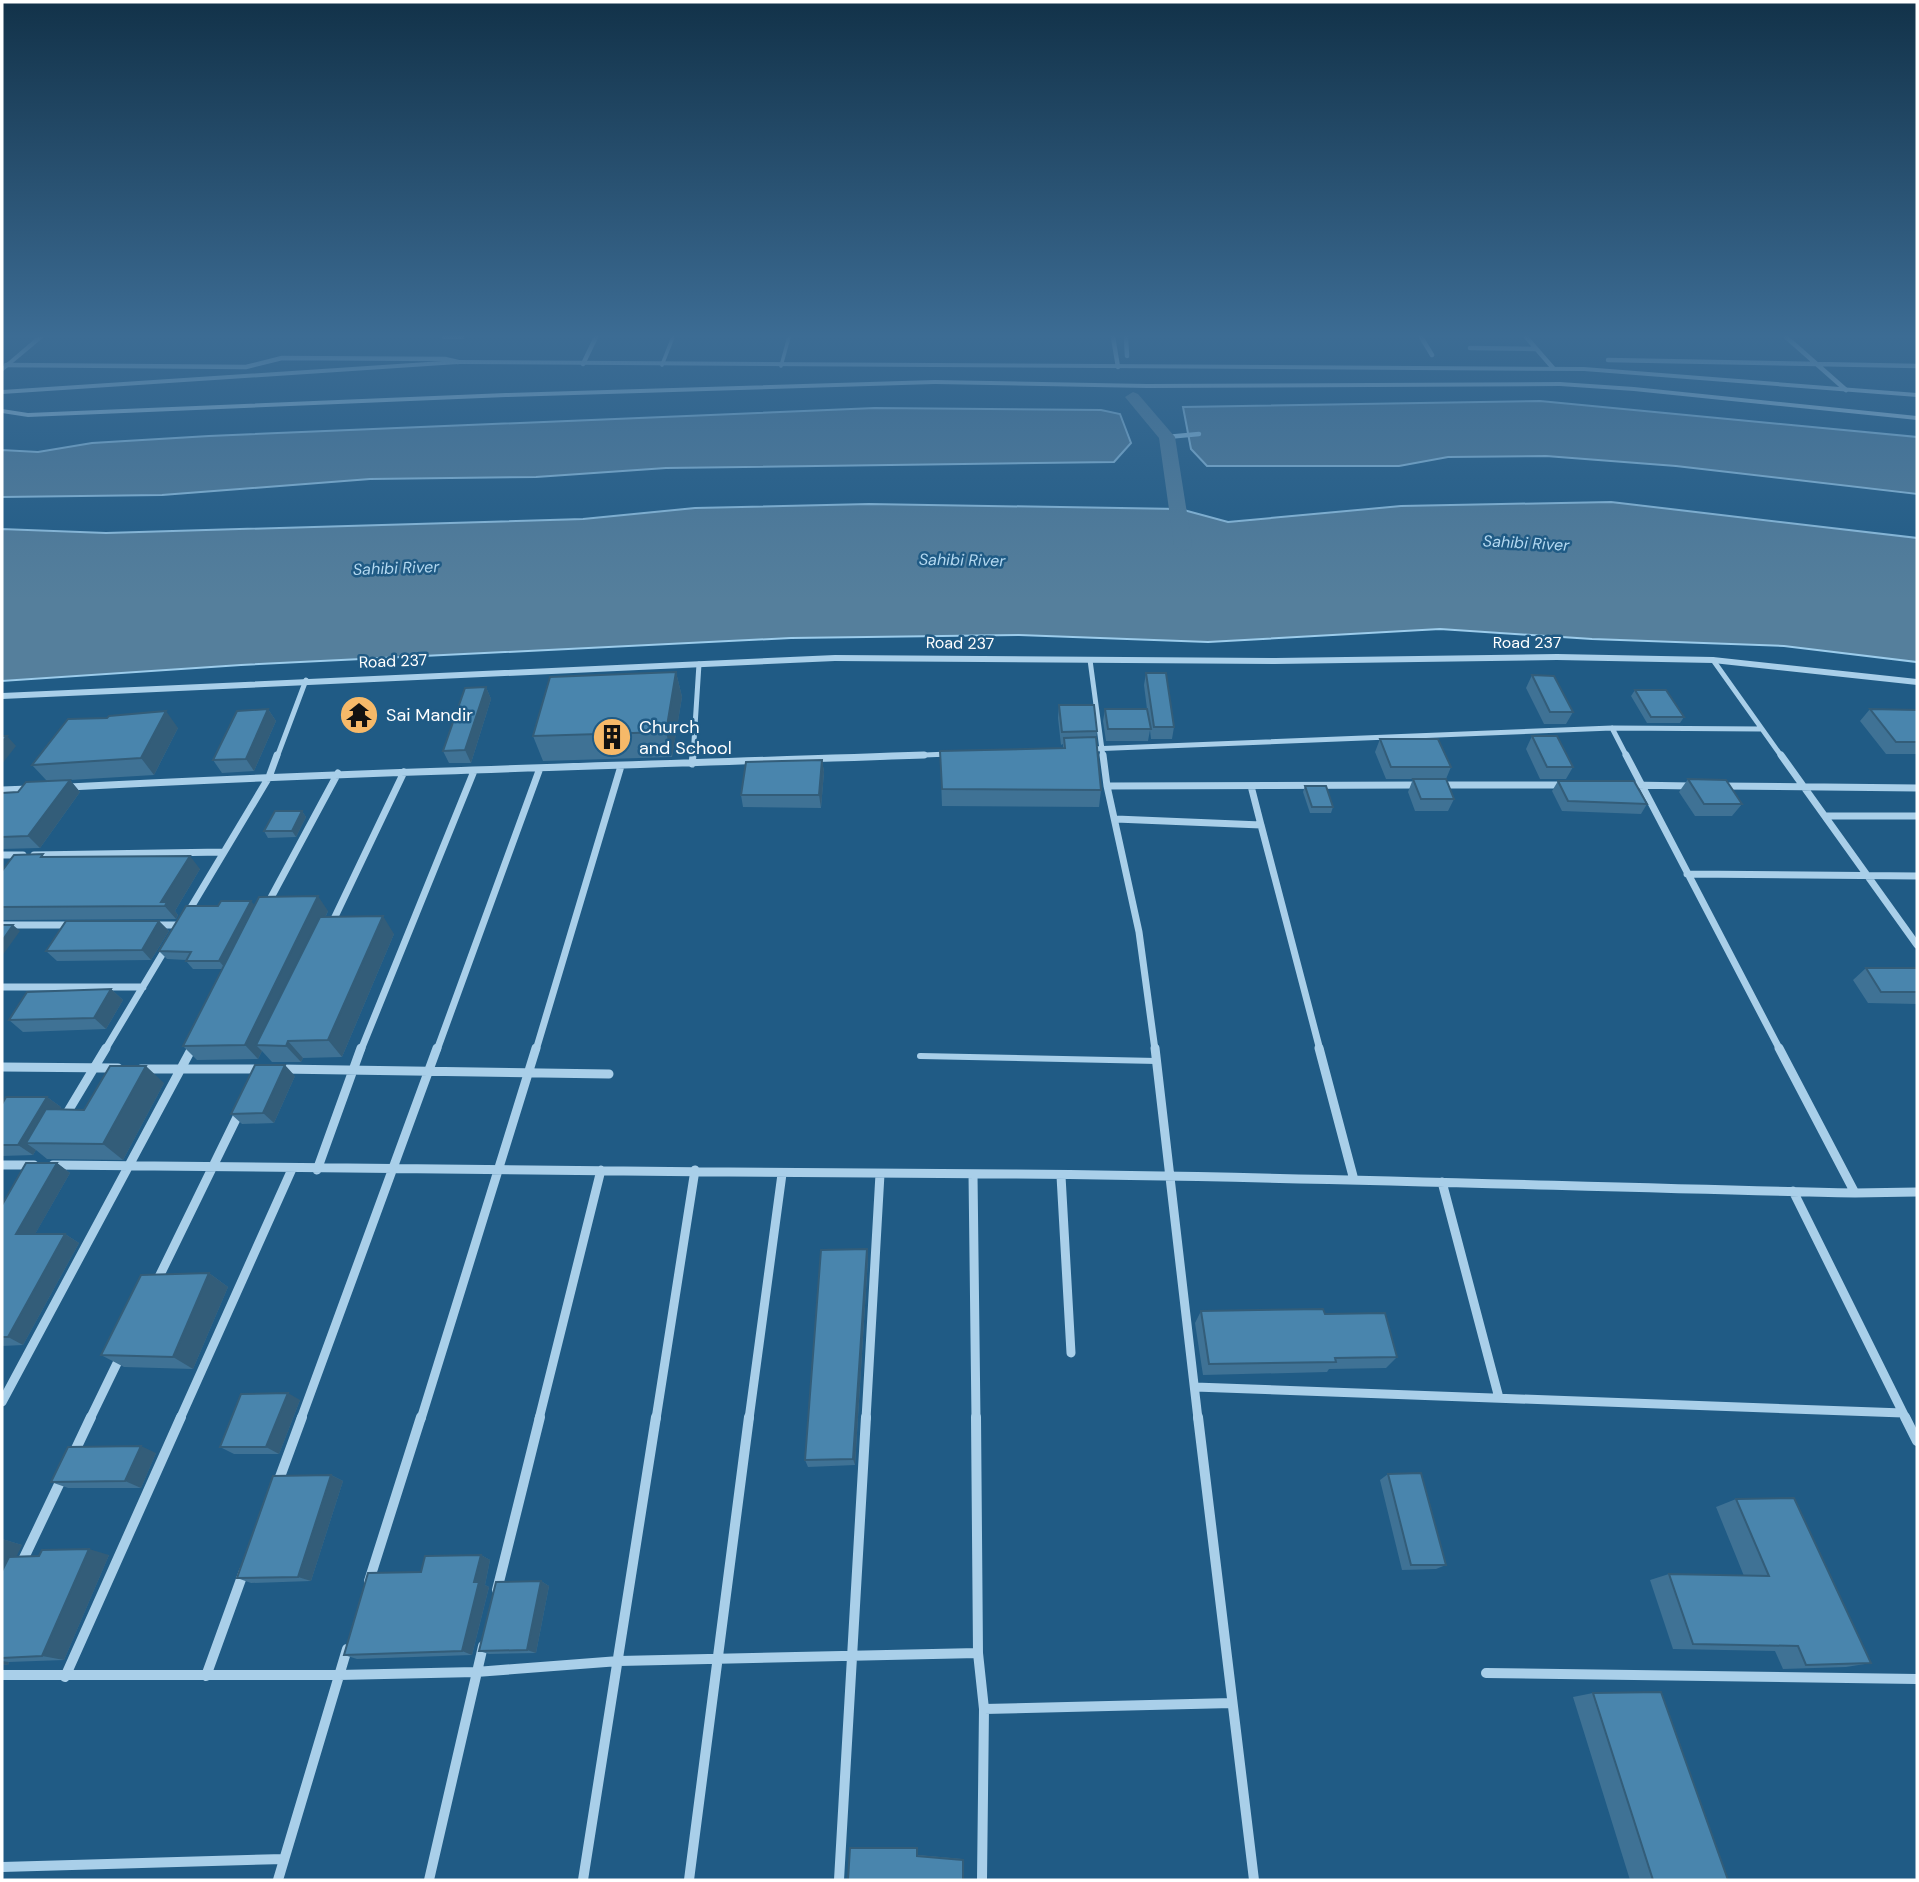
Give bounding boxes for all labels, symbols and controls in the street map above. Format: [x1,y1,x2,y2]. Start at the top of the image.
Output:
water label: Sahibi River [1482,530,1571,556]
water label: Sahibi River [919,549,1006,571]
water label: Sahibi River [352,556,441,580]
street label: Road 237 [926,632,994,654]
street label: Road 237 [1493,632,1561,653]
street label: Road 237 [358,649,428,673]
temple icon: Sai Mandir [338,694,380,736]
place label: Sai Mandir [386,703,473,727]
place label: Church and School [639,715,732,760]
building icon: Church and School [591,716,633,758]

